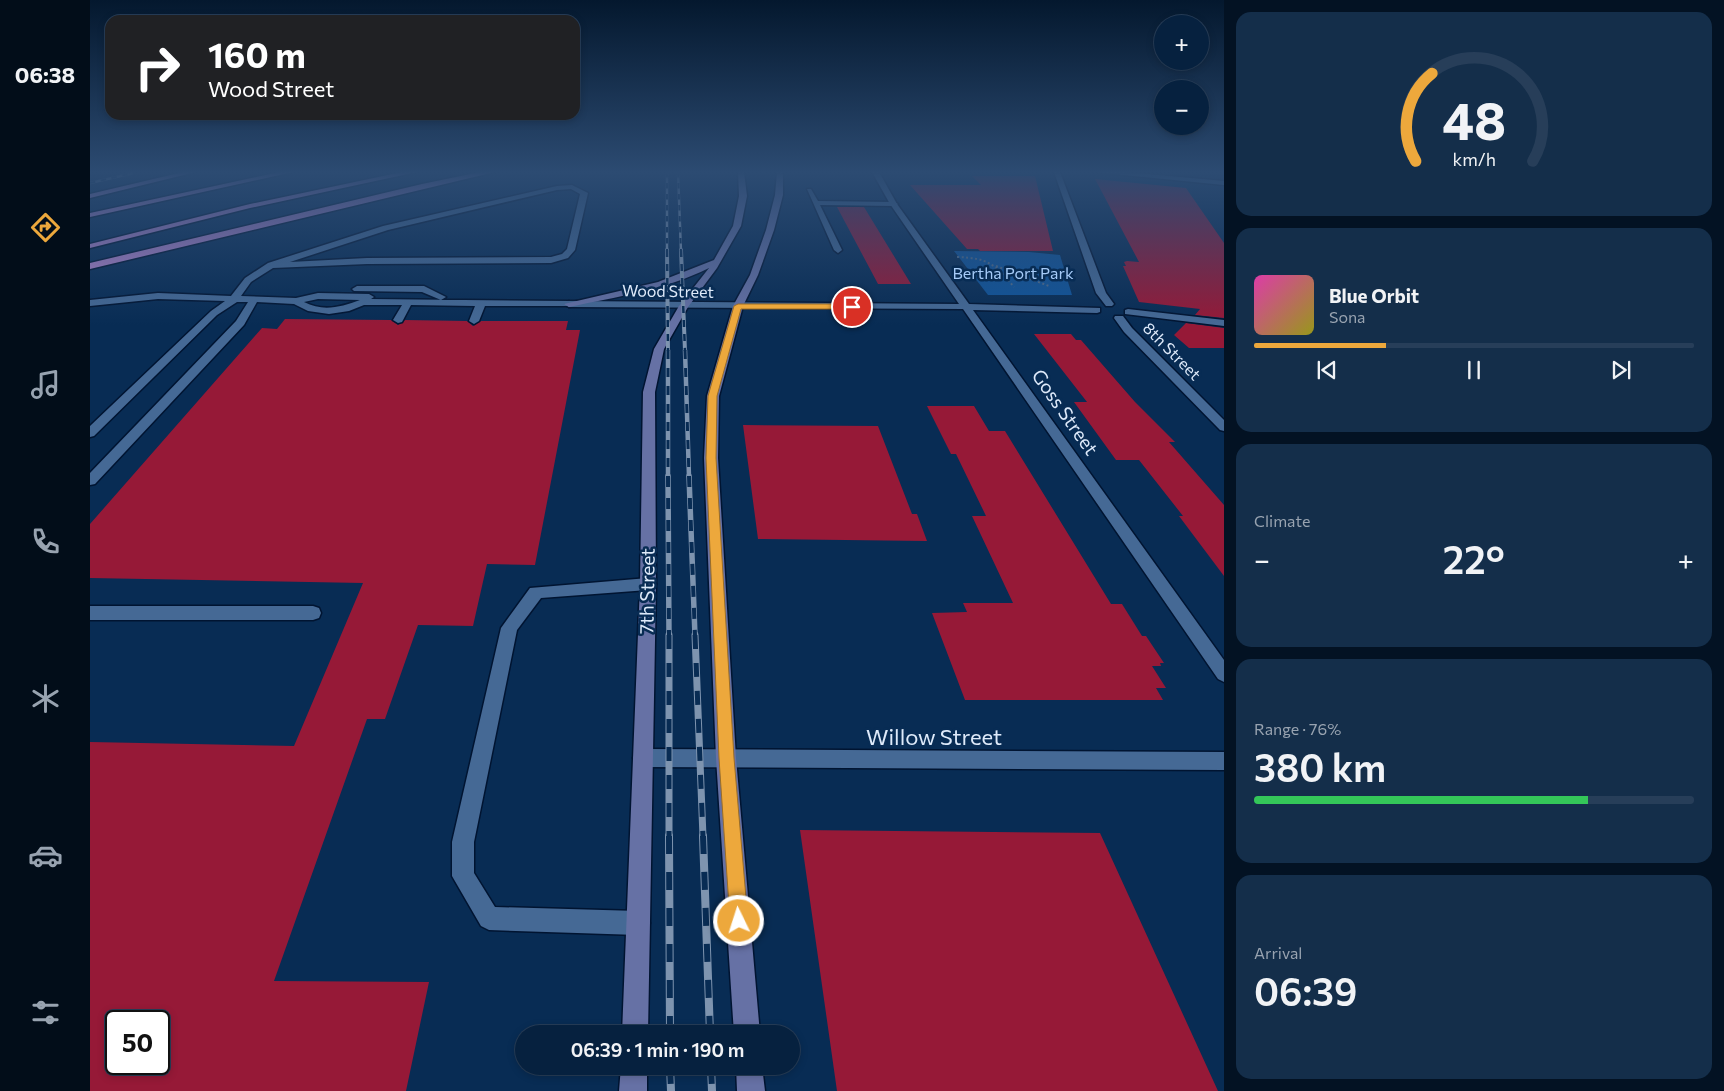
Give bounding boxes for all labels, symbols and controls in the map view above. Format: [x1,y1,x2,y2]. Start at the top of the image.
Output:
map controls [1154,15,1209,135]
button: + [1154,15,1209,70]
text: 160 m [208,32,306,75]
icon: right [125,35,190,100]
text: 06:38 [15,61,75,88]
text: Wood Street [208,75,334,102]
button: − [1154,80,1209,135]
text: 48 [1442,87,1506,151]
text: km/h [1452,148,1496,170]
icon: directions [28,210,63,245]
park label: Bertha Port Park [952,263,1074,282]
street label: Wood Street [622,280,715,301]
text: Blue Orbit [1329,284,1419,307]
pin [831,286,873,328]
icon: arrive [838,293,866,321]
text: Sona [1329,307,1365,326]
street label: 8th Street [1140,318,1205,384]
icon: previous [1313,356,1341,384]
icon: pause [1460,356,1488,384]
icon: next [1607,356,1635,384]
street label: Goss Street [1027,364,1104,459]
icon: music [28,367,63,402]
text: Climate [1254,511,1310,530]
icon: phone [28,524,63,559]
text: 22° [1443,535,1505,582]
text: − [1254,542,1270,576]
text: + [1678,542,1694,576]
street label: 7th Street [634,548,659,634]
icon: climate [28,681,63,716]
text: Range · 76% [1254,719,1341,738]
street label: Willow Street [866,723,1002,750]
text: 380 km [1254,743,1386,790]
icon: car [28,838,63,873]
position arrow [712,894,764,946]
text: Arrival [1254,943,1302,962]
text: 06:39 [1254,967,1357,1014]
icon: filters [28,995,63,1030]
speed limit sign: 50 [105,1010,170,1075]
text: 06:39 · 1 min · 190 m [571,1038,744,1061]

